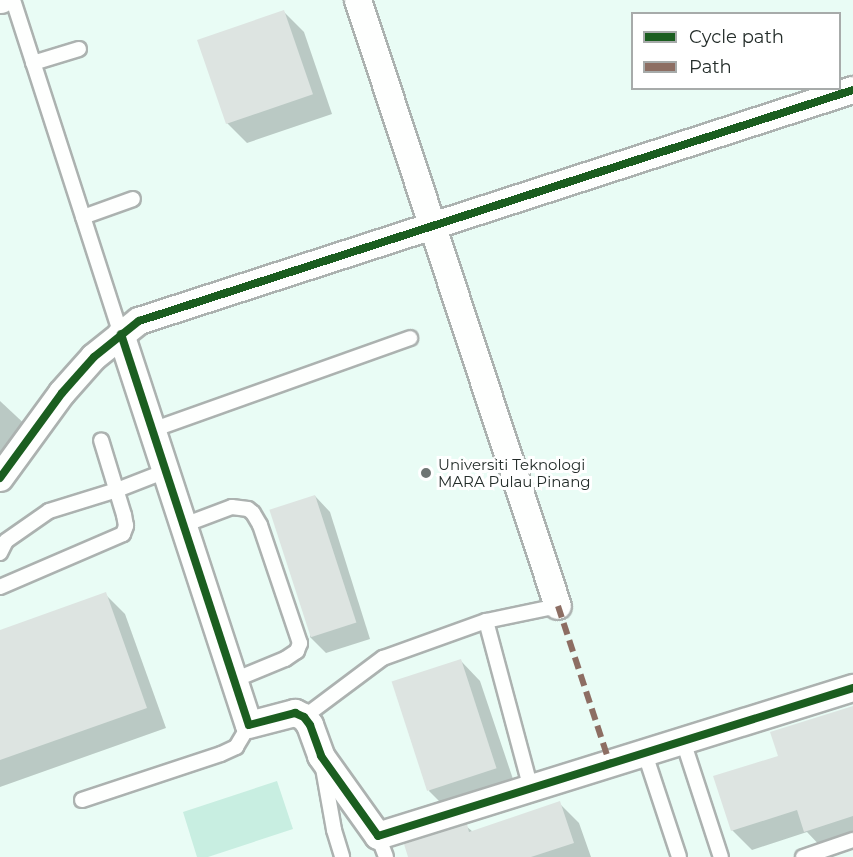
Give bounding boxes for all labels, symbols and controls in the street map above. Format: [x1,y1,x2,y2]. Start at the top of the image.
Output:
legend [631,12,841,90]
text: Cycle path [689,26,784,48]
text: Path [689,56,732,78]
place label: Universiti Teknologi MARA Pulau Pinang [438,455,591,490]
marker: Universiti Teknologi MARA Pulau Pinang [419,466,433,480]

